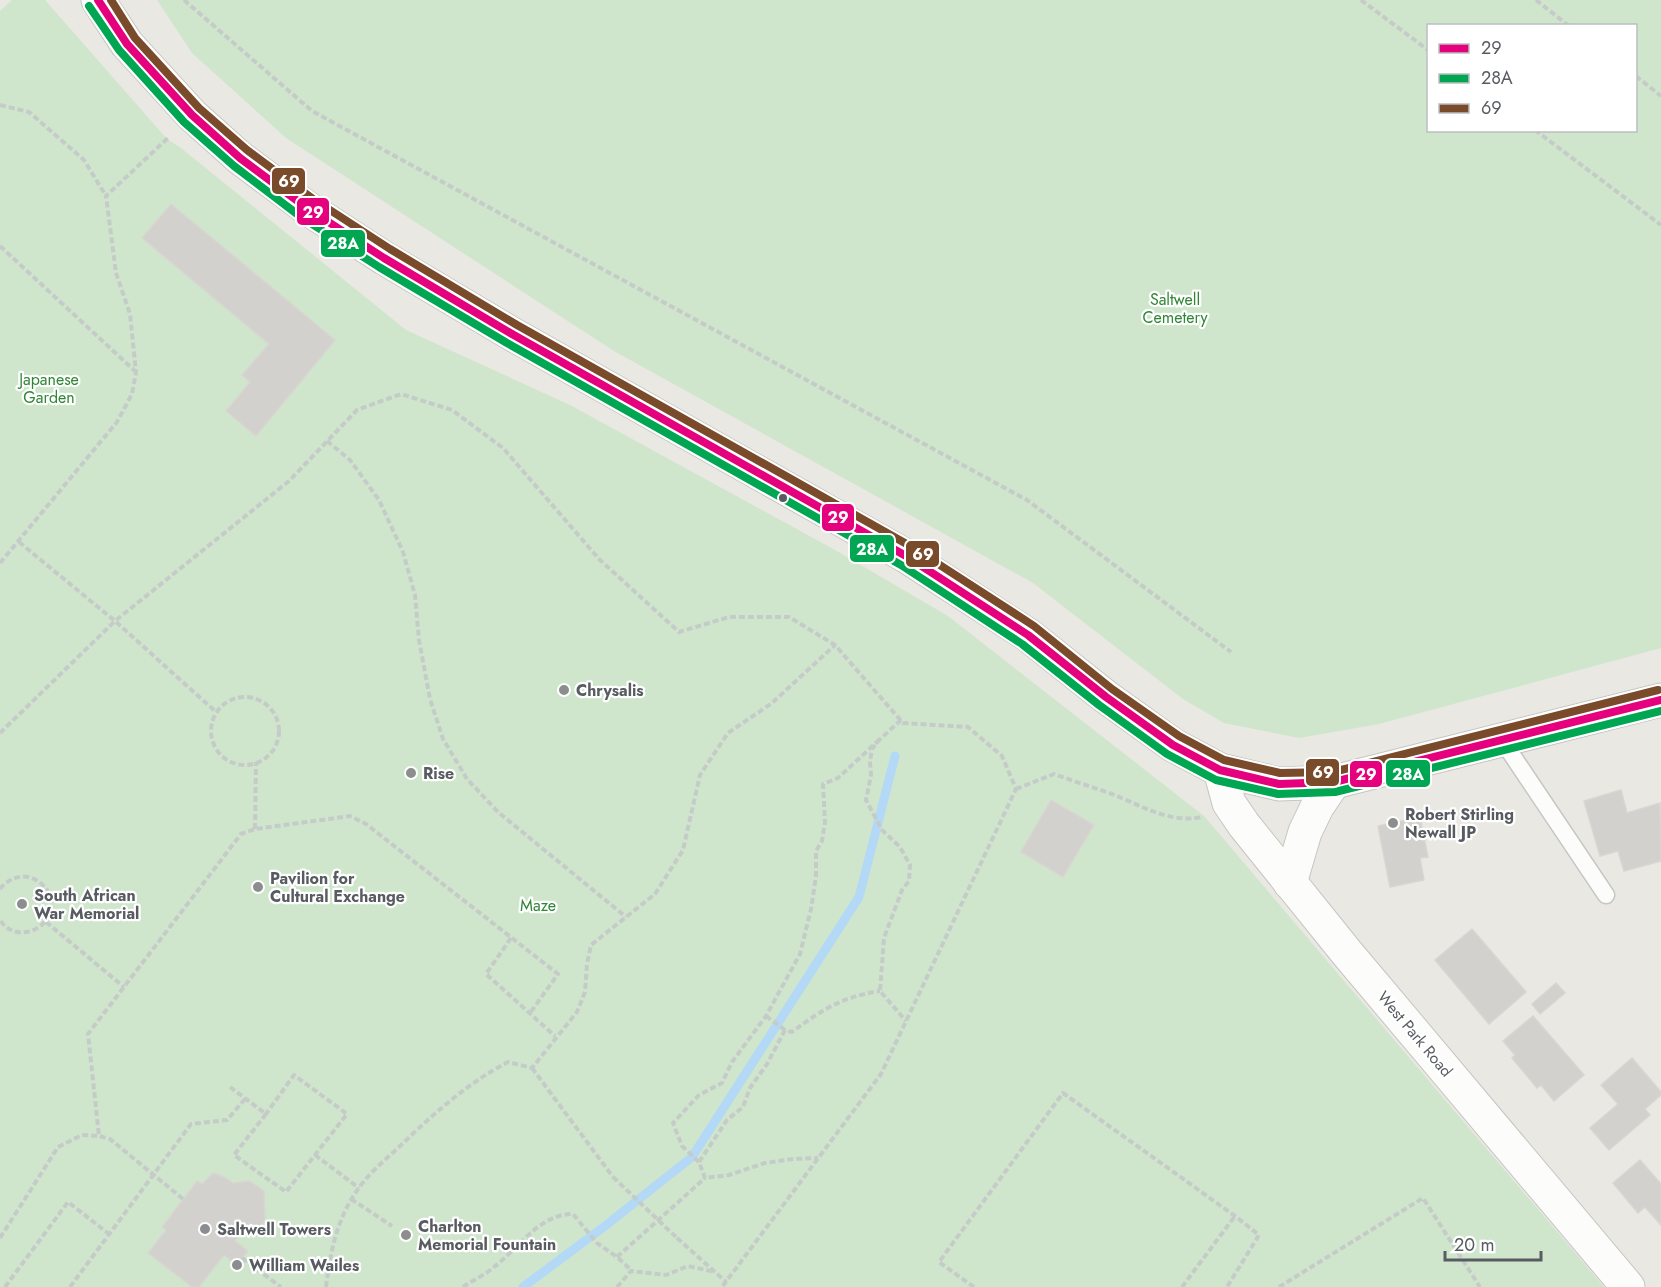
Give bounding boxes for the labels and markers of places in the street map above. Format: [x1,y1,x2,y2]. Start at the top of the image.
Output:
unlabelled marker [777,492,789,504]
place label: Chrysalis [576,679,644,702]
marker: Chrysalis [557,683,571,697]
place label: Rise [423,762,454,785]
marker: Rise [404,766,418,780]
place label: Robert Stirling Newall JP [1405,803,1514,844]
marker: Robert Stirling Newall JP [1386,816,1400,830]
place label: Pavilion for Cultural Exchange [270,867,405,908]
marker: Pavilion for Cultural Exchange [251,880,265,894]
place label: South African War Memorial [34,884,139,925]
marker: South African War Memorial [15,897,29,911]
place label: Charlton Memorial Fountain [418,1215,556,1256]
place label: Saltwell Towers [217,1218,331,1241]
marker: Saltwell Towers [198,1222,212,1236]
marker: Charlton Memorial Fountain [399,1228,413,1242]
place label: William Wailes [249,1254,359,1277]
marker: William Wailes [230,1258,244,1272]

